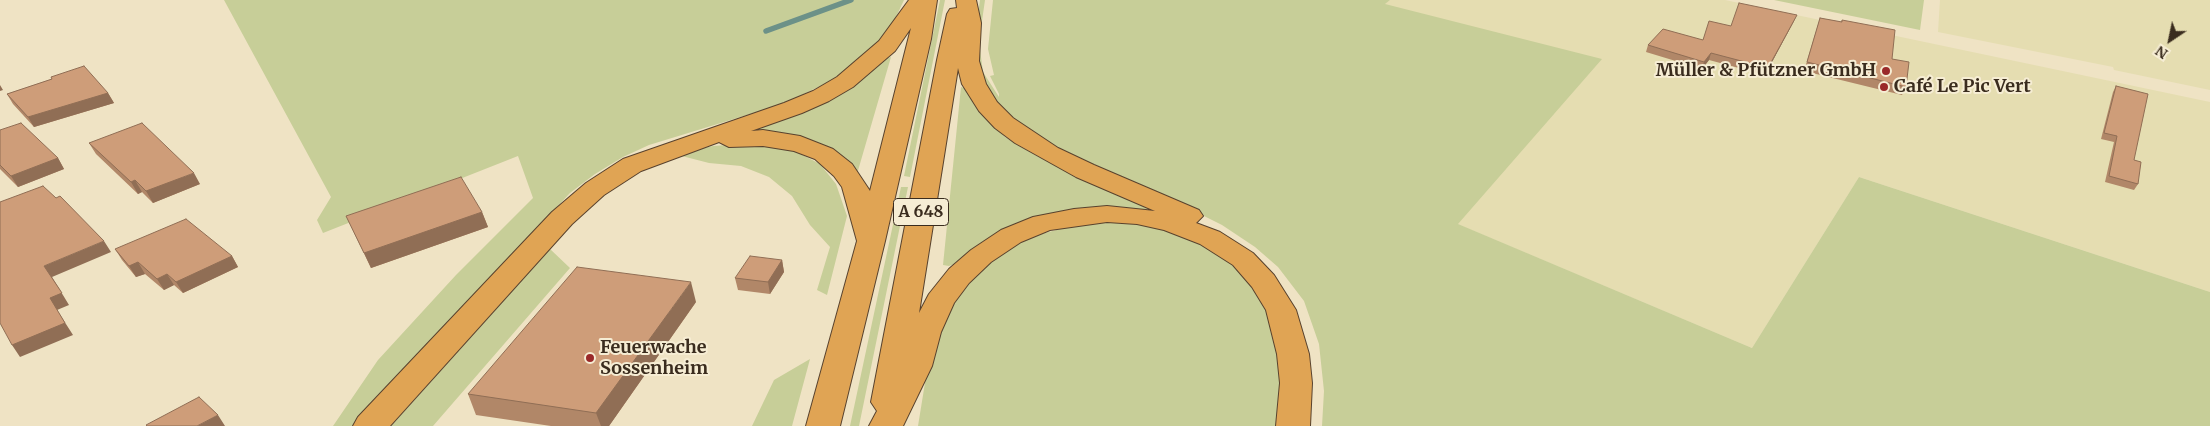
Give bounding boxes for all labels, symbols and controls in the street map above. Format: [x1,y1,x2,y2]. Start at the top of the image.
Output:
north arrow [2145,15,2195,65]
text: N [2152,42,2171,63]
place label: Müller & Pfützner GmbH [1656,60,1876,82]
marker: Müller & Pfützner GmbH [1880,65,1892,77]
place label: Café Le Pic Vert [1894,76,2031,98]
marker: Café Le Pic Vert [1878,81,1890,93]
road number: A 648 [894,198,948,226]
place label: Feuerwache Sossenheim [600,337,708,379]
marker: Feuerwache Sossenheim [584,352,596,364]

